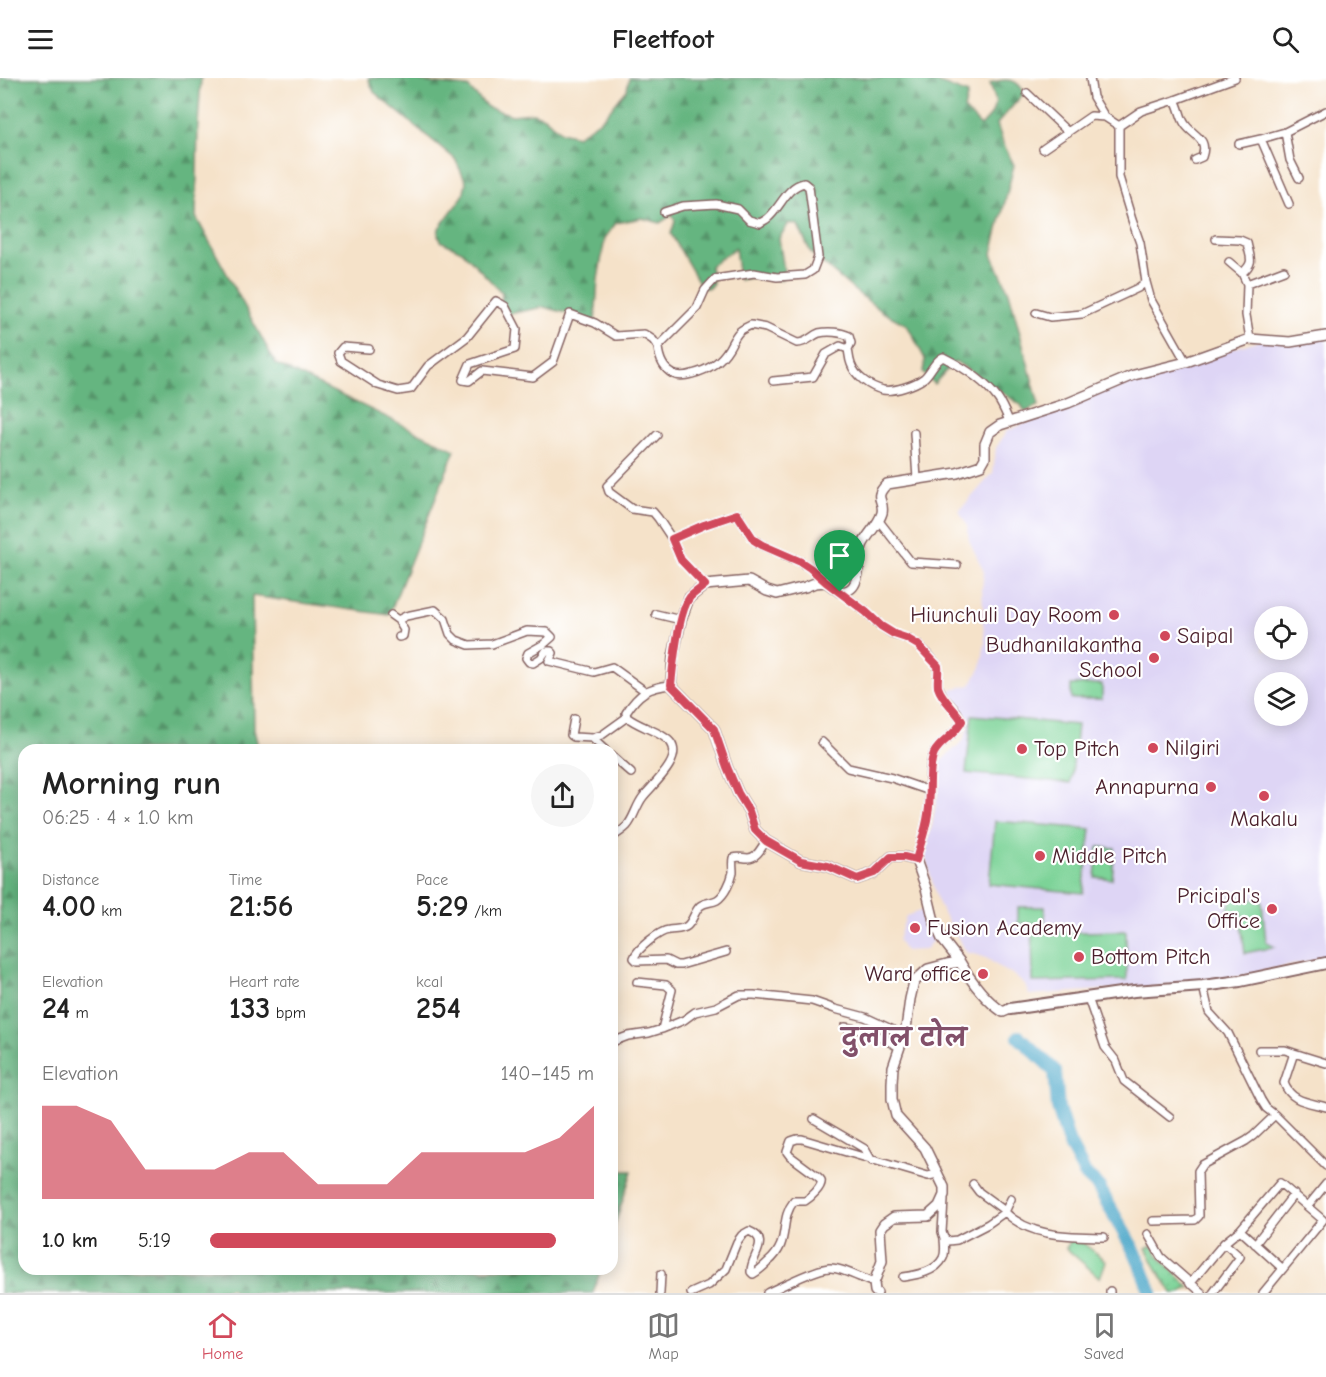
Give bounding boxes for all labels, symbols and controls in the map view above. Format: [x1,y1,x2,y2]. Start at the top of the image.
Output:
icon: menu [24,23,57,56]
icon: search [1269,23,1302,56]
text: Fleetfoot [612,24,714,55]
pin [814,530,865,592]
icon: arrive [823,539,856,572]
place label: Hiunchuli Day Room [910,602,1102,628]
map controls [1254,606,1308,726]
button: locate [1254,606,1308,660]
marker: Hiunchuli Day Room [1107,608,1121,622]
place label: Saipal [1177,623,1233,649]
marker: Saipal [1158,629,1172,643]
place label: Budhanilakantha School [986,632,1142,683]
marker: Budhanilakantha School [1147,651,1161,665]
button: layers [1254,672,1308,726]
place label: Nilgiri [1165,735,1220,761]
place label: Top Pitch [1034,736,1119,762]
marker: Nilgiri [1146,741,1160,755]
marker: Top Pitch [1015,742,1029,756]
text: Morning run [42,764,221,802]
button: share [531,764,594,827]
place label: Annapurna [1095,774,1199,800]
marker: Annapurna [1204,780,1218,794]
marker: Makalu [1257,789,1271,803]
text: 06:25 · 4 × 1.0 km [42,806,193,829]
place label: Makalu [1230,806,1298,832]
place label: Middle Pitch [1052,843,1167,869]
marker: Middle Pitch [1033,849,1047,863]
text: Distance [42,871,99,889]
text: Time [229,871,262,889]
text: Pace [416,871,448,889]
place label: Pricipal's Office [1177,883,1260,934]
text: 4.00 [42,889,96,924]
text: 21:56 [229,889,294,924]
text: 5:29 [416,889,469,924]
text: km [96,902,122,920]
text: /km [469,902,502,920]
marker: Pricipal's Office [1265,902,1279,916]
place label: Fusion Academy [927,915,1082,941]
marker: Fusion Academy [908,921,922,935]
place label: Bottom Pitch [1091,944,1211,970]
marker: Bottom Pitch [1072,950,1086,964]
place label: Ward office [865,961,971,987]
marker: Ward office [976,967,990,981]
text: Elevation [42,973,103,991]
text: Heart rate [229,973,300,991]
text: kcal [416,973,443,991]
text: 24 [42,991,70,1026]
text: 133 [229,991,270,1026]
text: 254 [416,991,461,1026]
text: m [70,1004,89,1022]
text: bpm [270,1004,306,1022]
district label: दुलाल टोल [840,1018,969,1057]
text: Elevation [42,1062,119,1085]
text: 140–145 m [501,1062,594,1085]
text: 1.0 km [42,1229,98,1252]
text: 5:19 [138,1229,171,1252]
tab: Home [202,1309,243,1363]
tab: Map [647,1309,680,1363]
tab: Saved [1084,1309,1124,1363]

